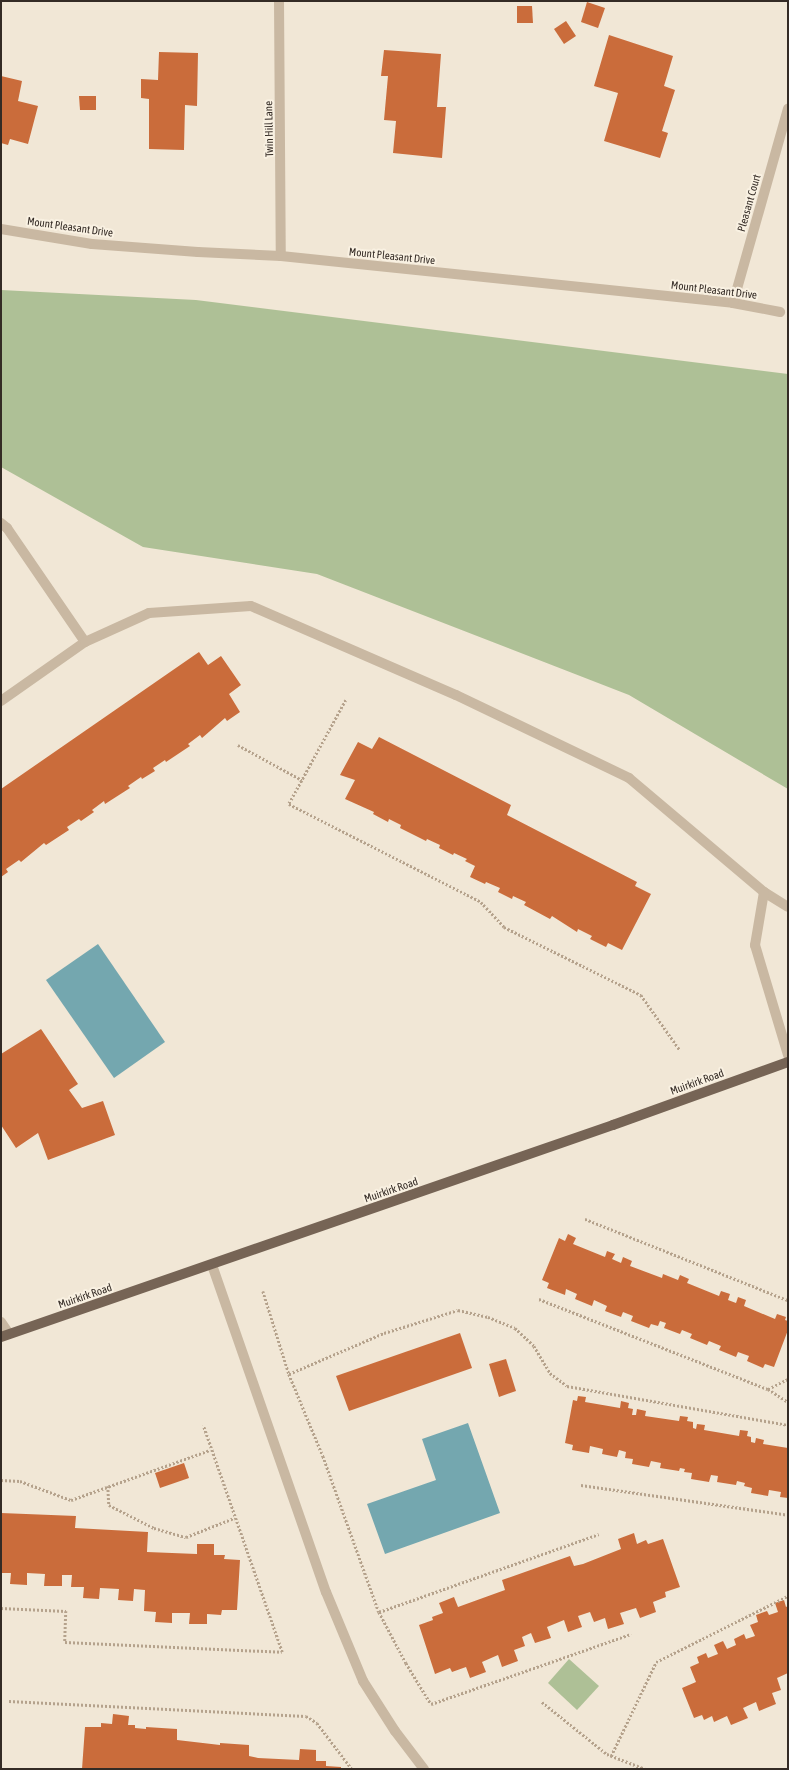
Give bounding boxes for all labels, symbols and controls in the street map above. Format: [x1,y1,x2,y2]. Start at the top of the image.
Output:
street label: Twin Hill Lane [262,101,276,157]
street label: Pleasant Court [735,173,763,233]
street label: Mount Pleasant Drive [26,214,114,240]
street label: Mount Pleasant Drive [348,245,436,267]
street label: Mount Pleasant Drive [670,278,758,302]
street label: Muirkirk Road [668,1066,726,1098]
street label: Muirkirk Road [362,1175,420,1205]
street label: Muirkirk Road [56,1281,114,1311]

